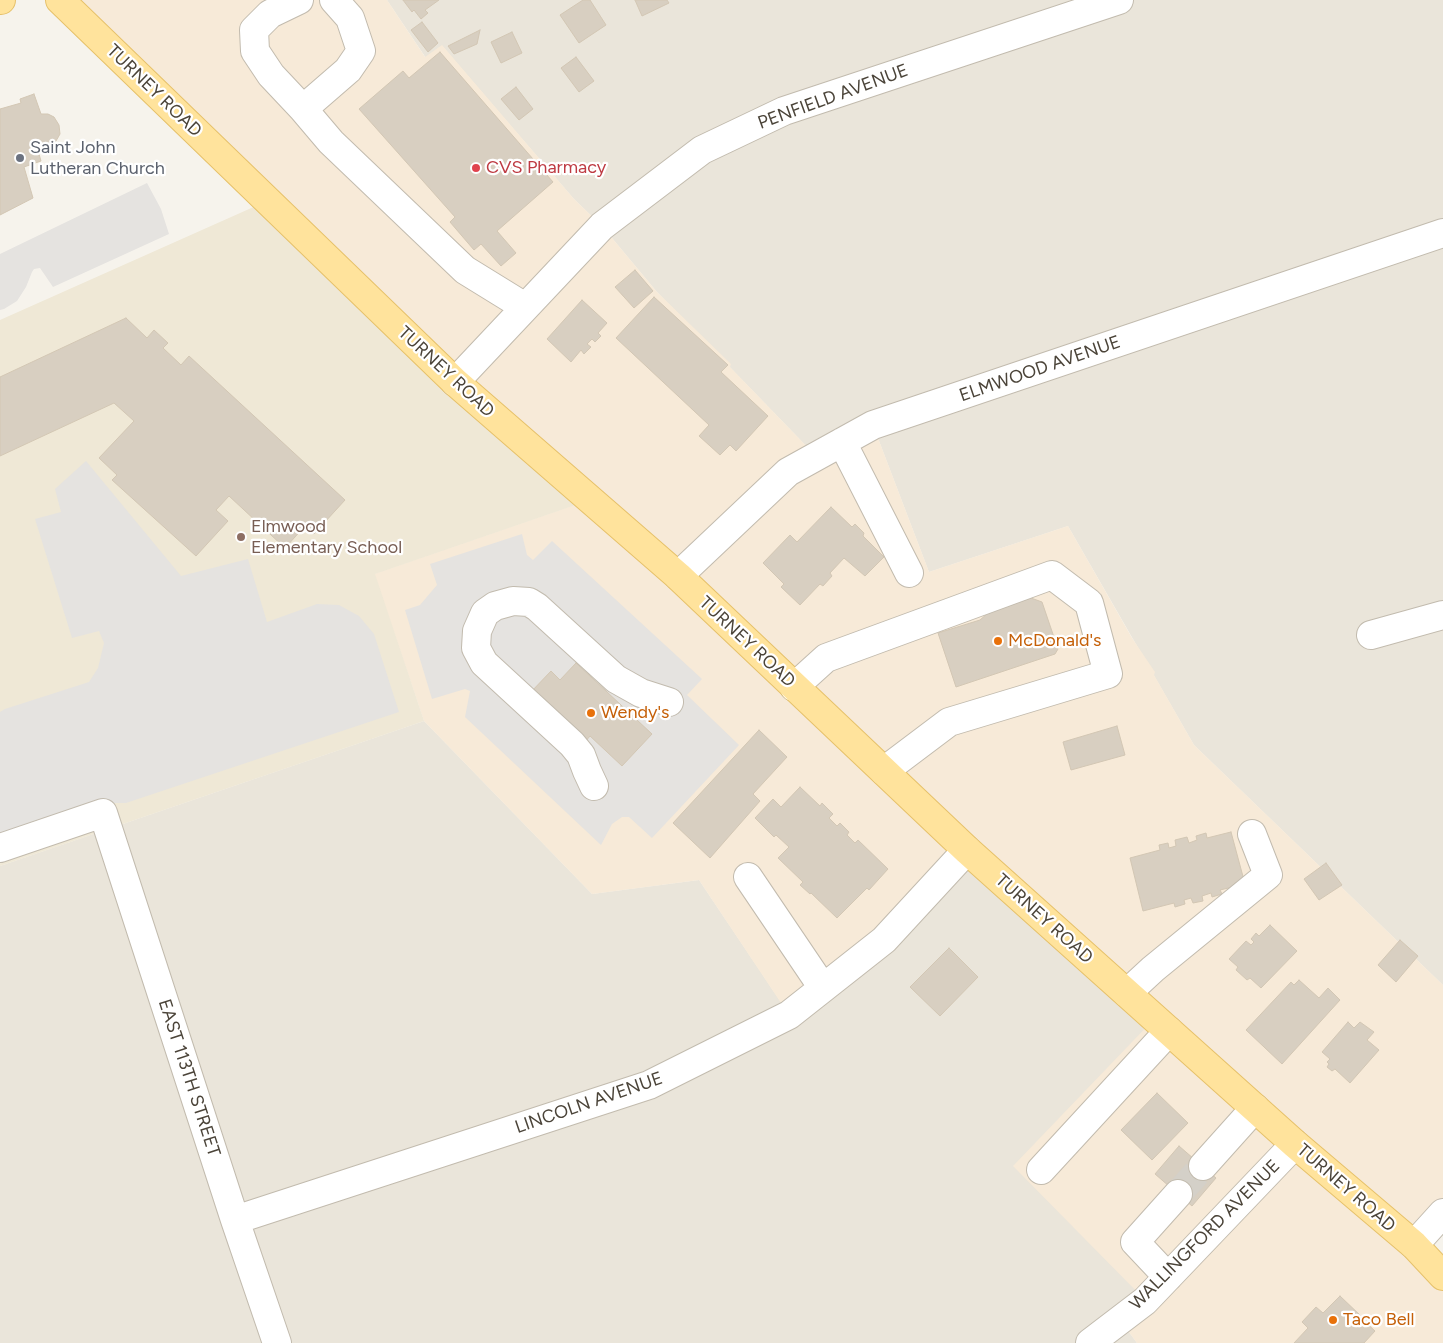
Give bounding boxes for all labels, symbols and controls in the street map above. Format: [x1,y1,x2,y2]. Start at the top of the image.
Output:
street label: TURNEY ROAD [102,40,206,142]
street label: PENFIELD AVENUE [755,60,911,134]
place label: Saint John Lutheran Church [30,137,165,180]
marker: Saint John Lutheran Church [14,152,26,164]
place label: CVS Pharmacy [486,157,606,179]
marker: CVS Pharmacy [470,162,482,174]
street label: TURNEY ROAD [393,322,499,422]
street label: ELMWOOD AVENUE [957,331,1123,407]
place label: Elmwood Elementary School [251,516,402,558]
marker: Elmwood Elementary School [235,531,247,543]
street label: TURNEY ROAD [694,592,800,692]
place label: McDonald's [1008,630,1102,652]
marker: McDonald's [992,635,1004,647]
place label: Wendy's [601,702,669,724]
marker: Wendy's [585,707,597,719]
street label: TURNEY ROAD [991,870,1097,968]
street label: EAST 113TH STREET [153,997,225,1159]
street label: LINCOLN AVENUE [512,1068,666,1138]
street label: TURNEY ROAD [1292,1139,1400,1237]
street label: WALLINGFORD AVENUE [1125,1155,1285,1315]
place label: Taco Bell [1343,1309,1414,1331]
marker: Taco Bell [1327,1314,1339,1326]

